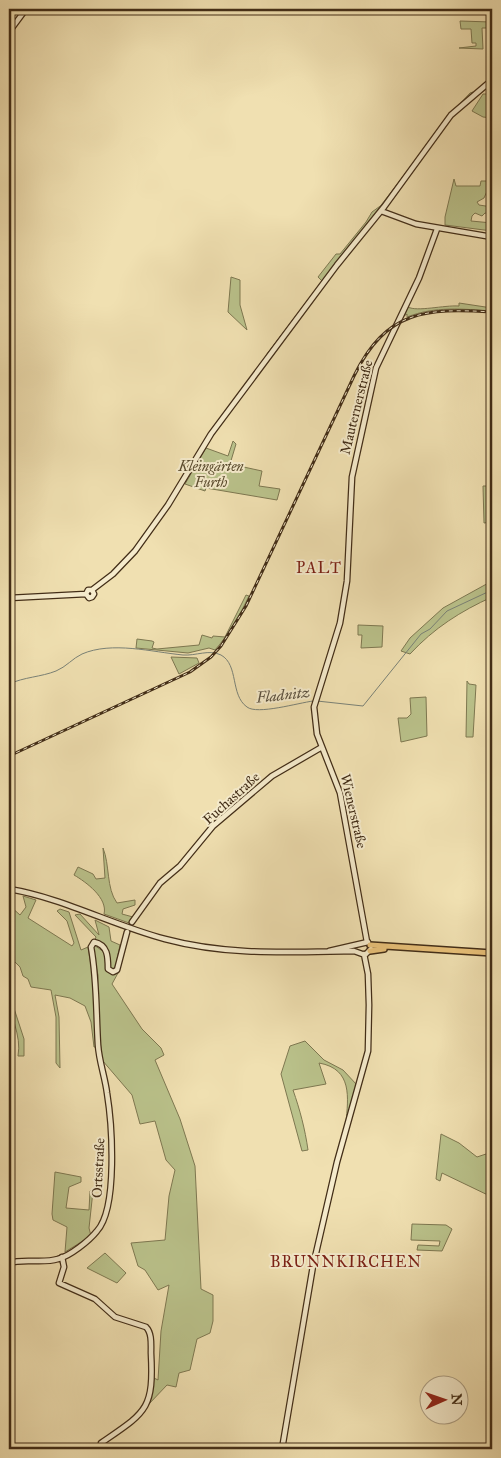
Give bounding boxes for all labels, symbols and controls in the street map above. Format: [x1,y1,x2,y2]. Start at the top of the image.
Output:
street label: Mauternerstraße [337,358,376,456]
park label: Kleingärten Furth [177,458,244,491]
district label: PALT [296,558,342,577]
water label: Fladnitz [254,683,311,707]
street label: Fuchastraße [199,768,263,828]
street label: Wienerstraße [337,772,370,850]
street label: Ortsstraße [88,1137,109,1199]
district label: BRUNNKIRCHEN [270,1252,422,1271]
north arrow [418,1376,468,1426]
text: N [448,1393,465,1406]

